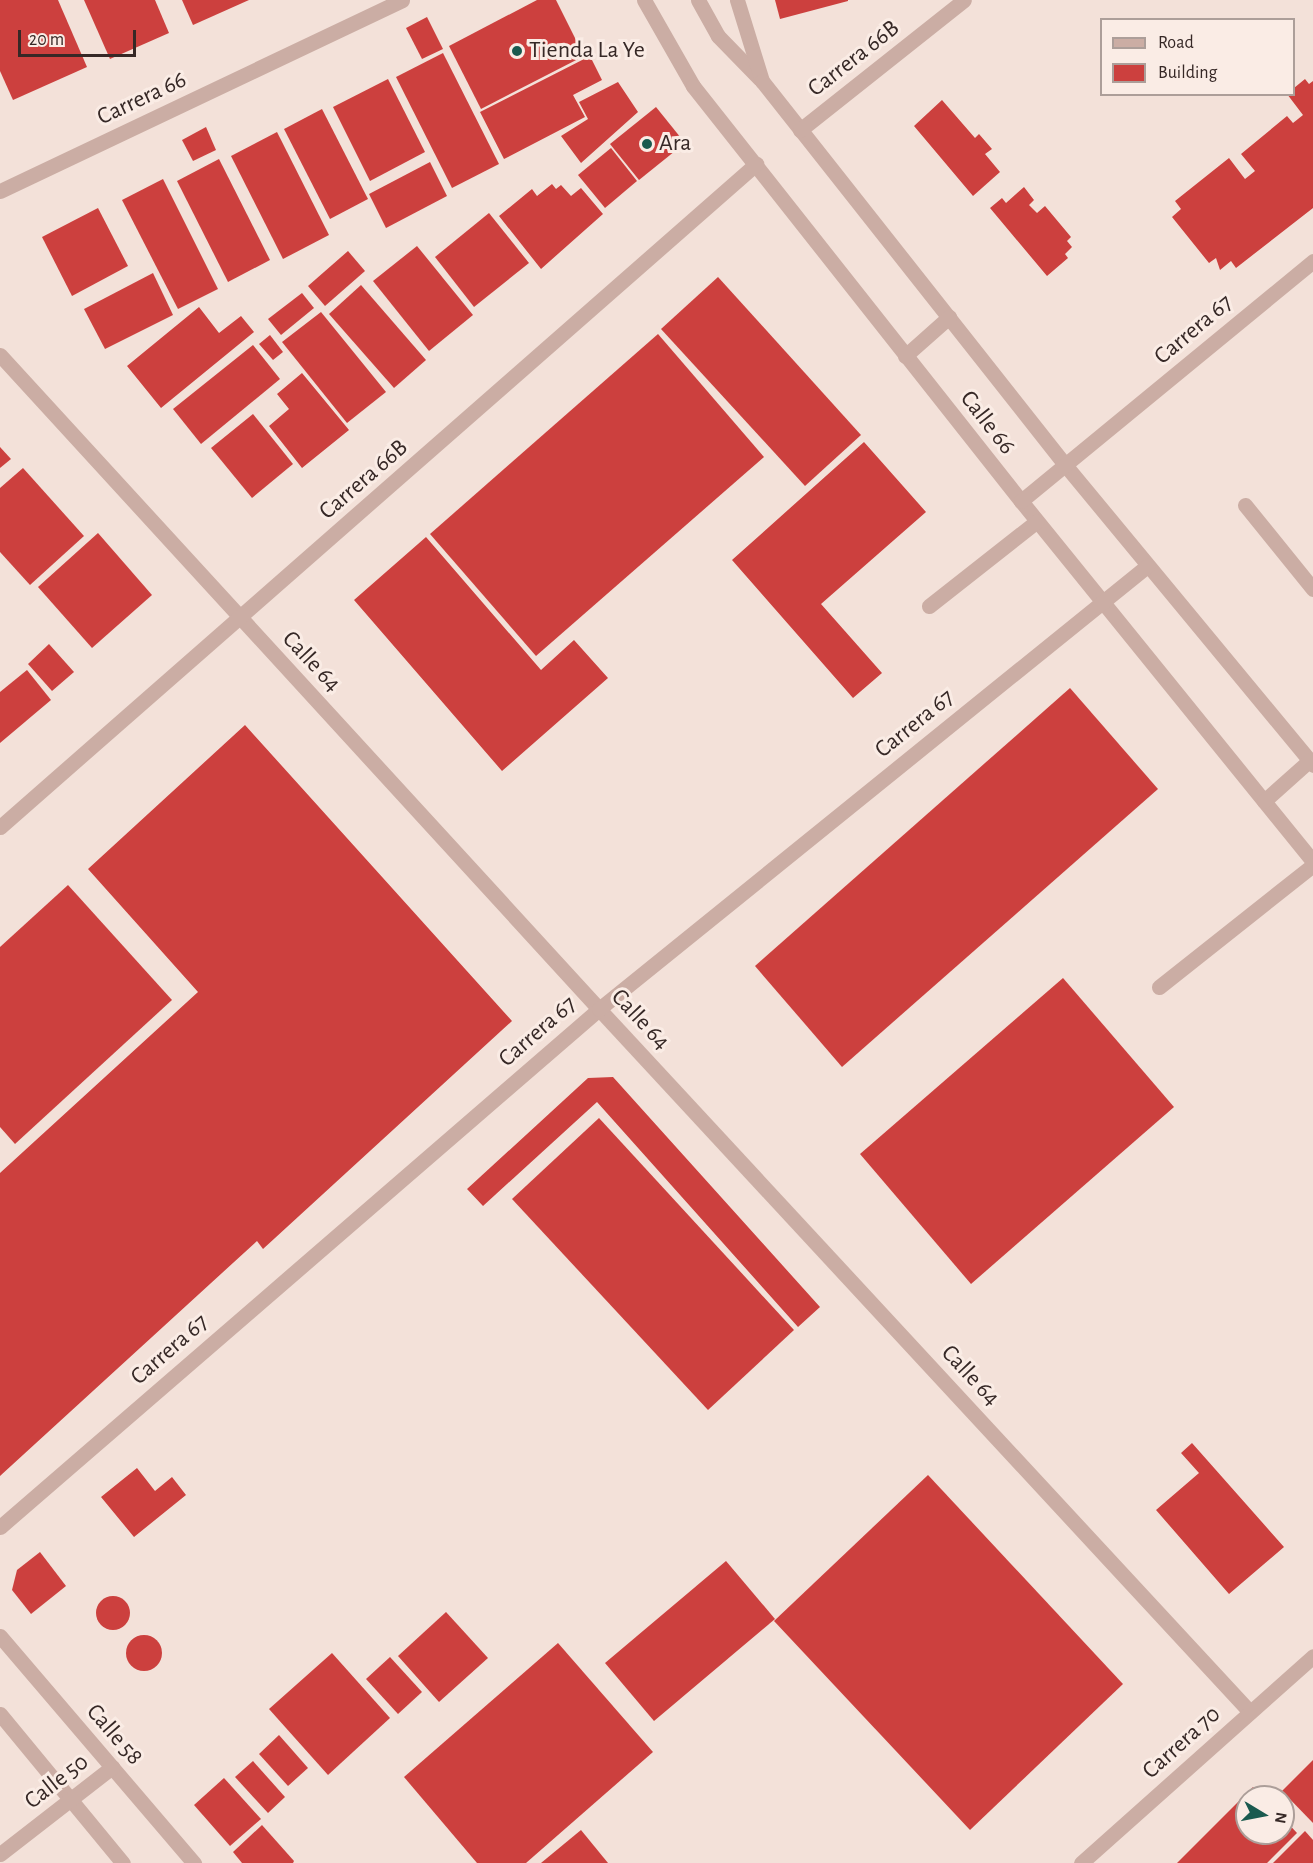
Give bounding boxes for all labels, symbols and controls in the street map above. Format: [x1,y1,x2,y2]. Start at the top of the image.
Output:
street label: Carrera 66B [803,14,905,104]
scale bar [21,18,140,56]
legend [1100,18,1295,96]
text: 20 m [29,31,64,49]
text: Road [1158,34,1194,52]
place label: Tienda La Ye [529,37,645,65]
marker: Tienda La Ye [510,44,524,58]
text: Building [1158,64,1217,82]
street label: Carrera 66 [93,66,191,132]
place label: Ara [659,130,691,158]
marker: Ara [640,137,654,151]
street label: Carrera 67 [1149,289,1239,371]
street label: Calle 66 [953,385,1021,461]
street label: Carrera 66B [314,434,414,526]
street label: Calle 64 [275,625,347,699]
street label: Carrera 67 [870,683,960,765]
street label: Calle 64 [604,983,676,1057]
street label: Carrera 67 [493,990,583,1074]
street label: Carrera 67 [125,1308,215,1392]
street label: Calle 64 [934,1339,1006,1413]
street label: Calle 58 [80,1698,148,1772]
street label: Carrera 70 [1137,1700,1227,1786]
street label: Calle 50 [19,1748,95,1816]
north arrow [1235,1785,1295,1845]
text: N [1272,1811,1290,1825]

